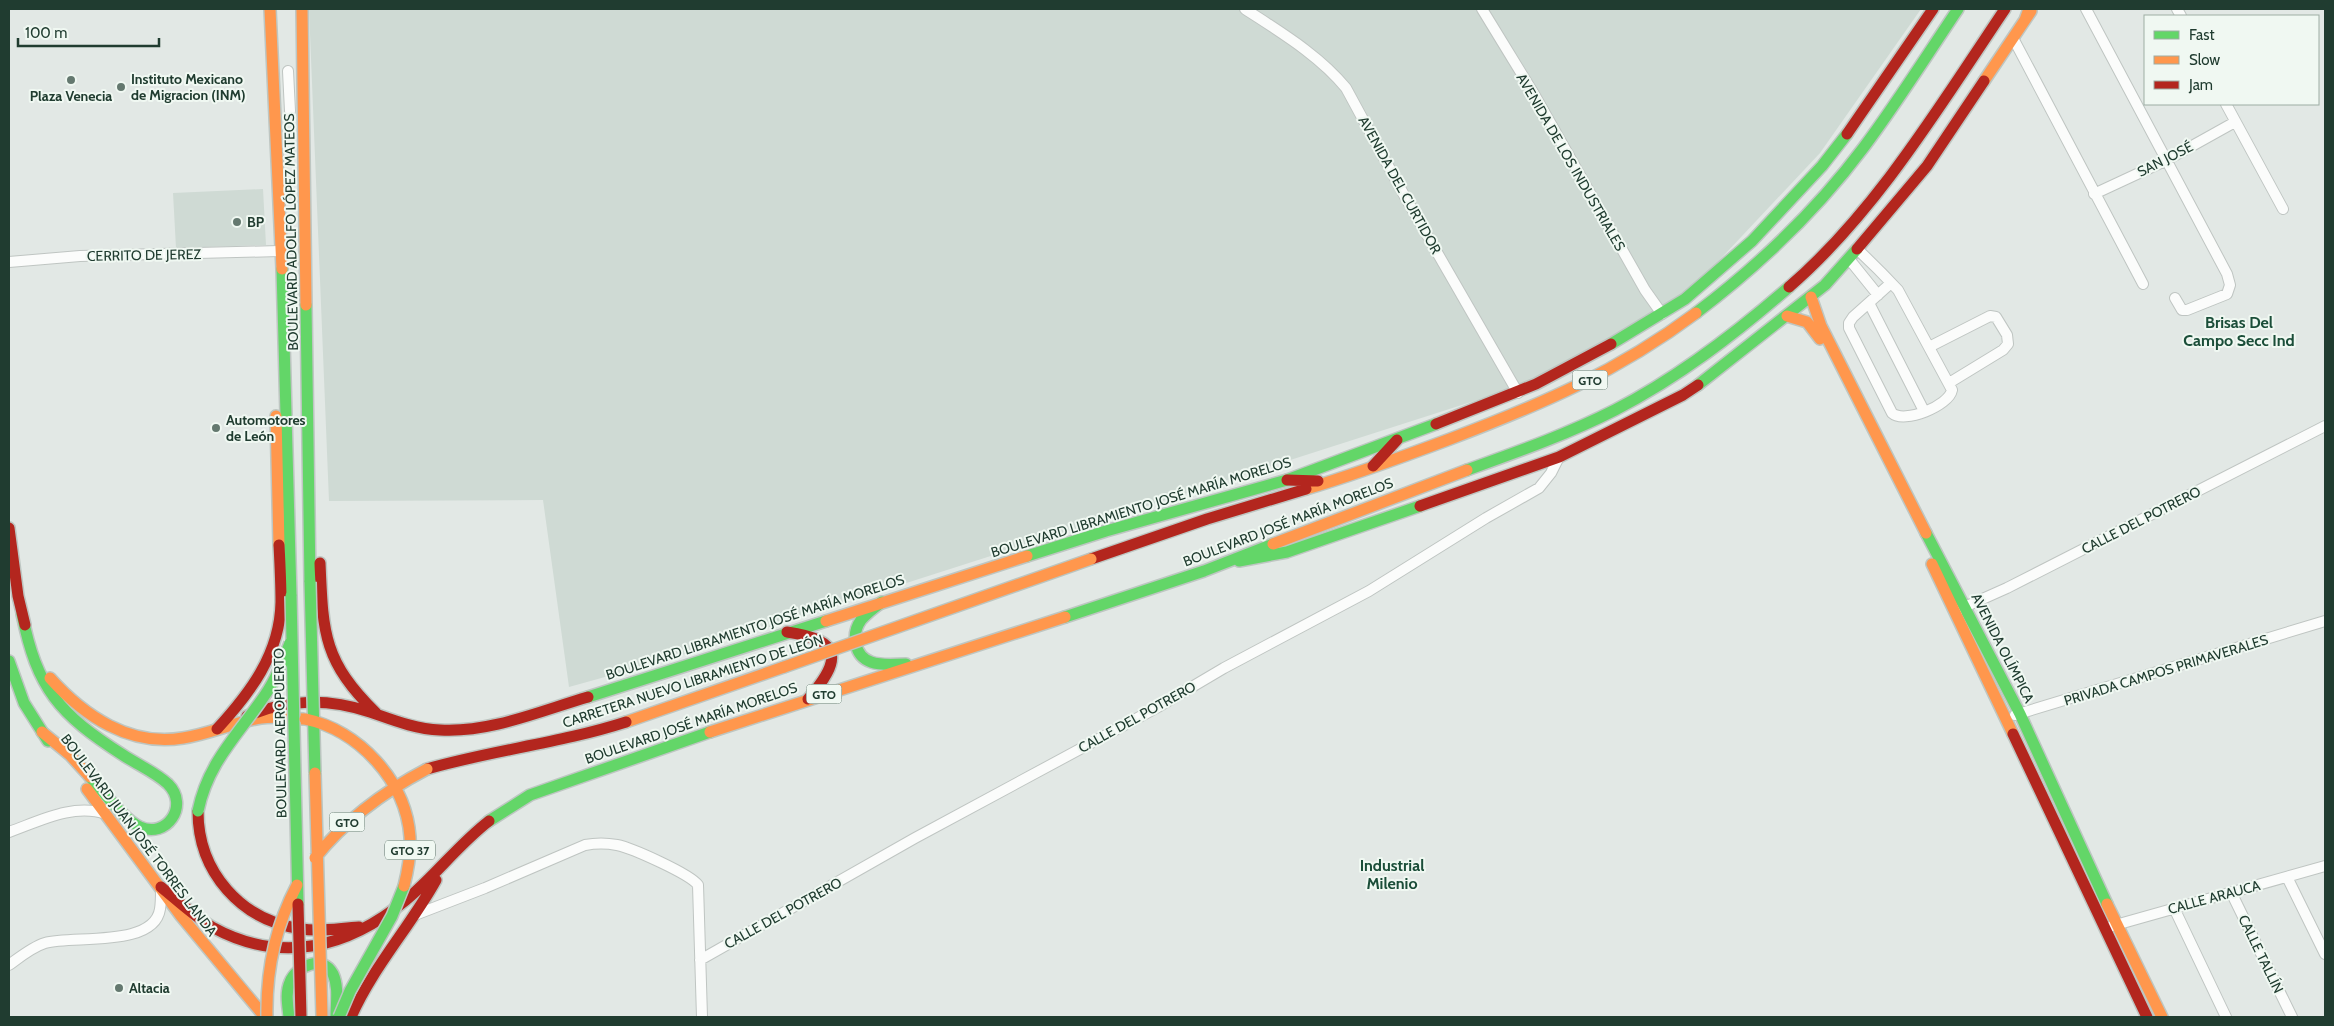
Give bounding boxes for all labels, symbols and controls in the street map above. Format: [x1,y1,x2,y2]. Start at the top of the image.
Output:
scale bar [18,15,159,47]
legend [2144,15,2319,105]
text: 100 m [25,24,67,42]
text: Fast [2189,26,2214,44]
text: Slow [2189,51,2220,69]
place label: Instituto Mexicano de Migracion (INM) [131,70,246,104]
street label: AVENIDA DE LOS INDUSTRIALES [1513,70,1629,254]
marker: Plaza Venecia [65,74,77,86]
text: Jam [2188,76,2213,94]
marker: Instituto Mexicano de Migracion (INM) [115,81,127,93]
place label: Plaza Venecia [30,87,112,105]
street label: BOULEVARD ADOLFO LÓPEZ MATEOS [280,113,302,351]
street label: AVENIDA DEL CURTIDOR [1355,113,1446,258]
street label: SAN JOSÉ [2134,137,2196,181]
place label: BP [247,213,265,231]
marker: BP [231,216,243,228]
street label: CERRITO DE JEREZ [87,245,202,265]
district label: Brisas Del Campo Secc Ind [2183,313,2295,350]
road number: GTO [1572,370,1608,390]
place label: Automotores de León [226,411,306,445]
marker: Automotores de León [210,422,222,434]
street label: BOULEVARD LIBRAMIENTO JOSÉ MARÍA MORELOS [989,453,1293,561]
street label: BOULEVARD JOSÉ MARÍA MORELOS [1180,474,1396,570]
street label: CALLE DEL POTRERO [2078,482,2204,558]
street label: BOULEVARD LIBRAMIENTO JOSÉ MARÍA MORELOS [603,570,907,684]
street label: AVENIDA OLÍMPICA [1968,590,2039,706]
street label: CARRETERA NUEVO LIBRAMIENTO DE LEÓN [560,630,826,732]
street label: PRIVADA CAMPOS PRIMAVERALES [2062,630,2270,710]
street label: BOULEVARD AEROPUERTO [270,648,290,818]
street label: CALLE DEL POTRERO [1075,677,1199,757]
street label: BOULEVARD JOSÉ MARÍA MORELOS [582,678,800,768]
road number: GTO [806,684,842,704]
street label: BOULEVARD JUAN JOSÉ TORRES LANDA [57,730,221,940]
road number: GTO [330,812,364,832]
road number: GTO 37 [385,840,435,860]
district label: Industrial Milenio [1360,856,1424,893]
street label: CALLE DEL POTRERO [721,873,845,953]
street label: CALLE ARAUCA [2166,876,2263,918]
street label: CALLE TALLÍN [2234,912,2288,996]
place label: Altacia [129,979,170,997]
marker: Altacia [113,982,125,994]

